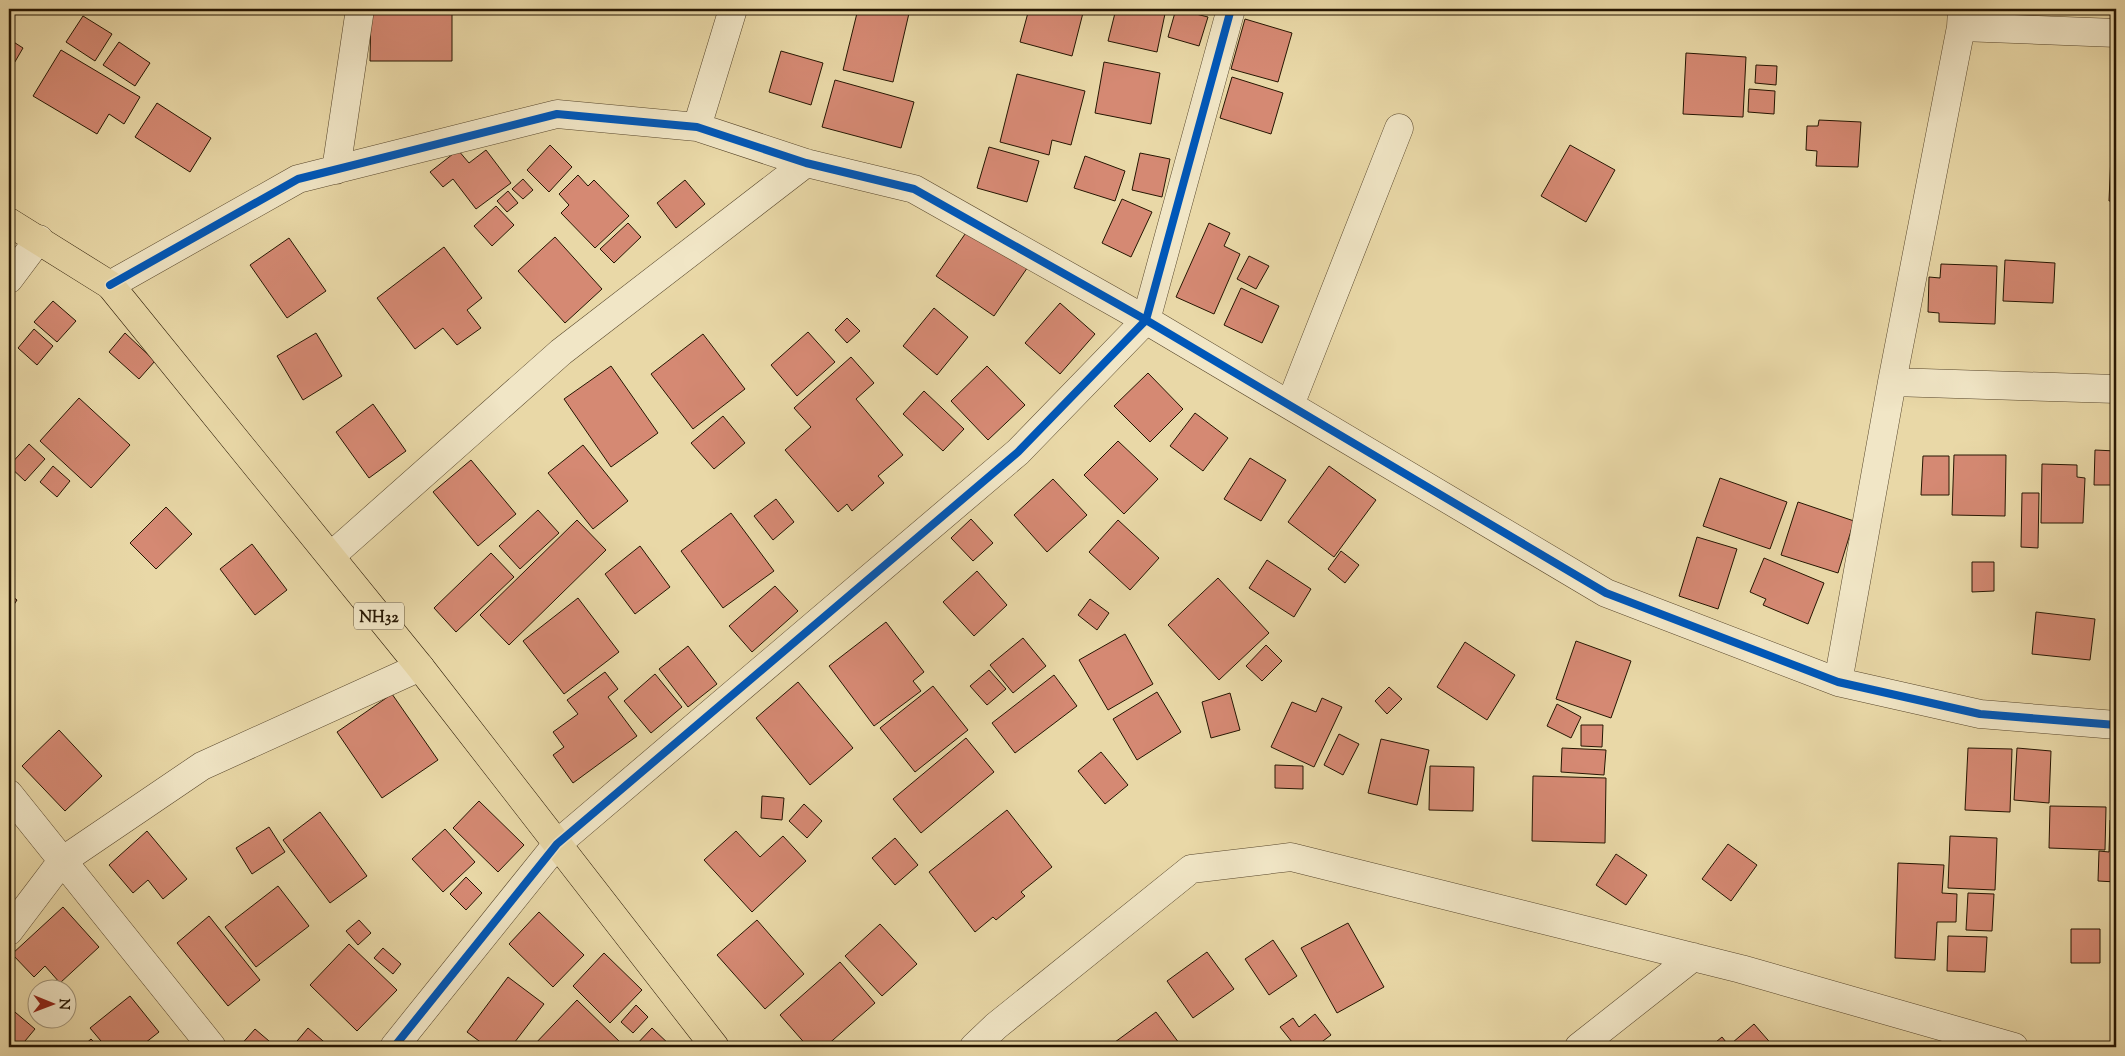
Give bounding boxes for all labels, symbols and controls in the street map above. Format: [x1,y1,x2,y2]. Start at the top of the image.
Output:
road number: NH32 [354,602,404,630]
north arrow [28,978,78,1028]
text: N [53,998,73,1010]

